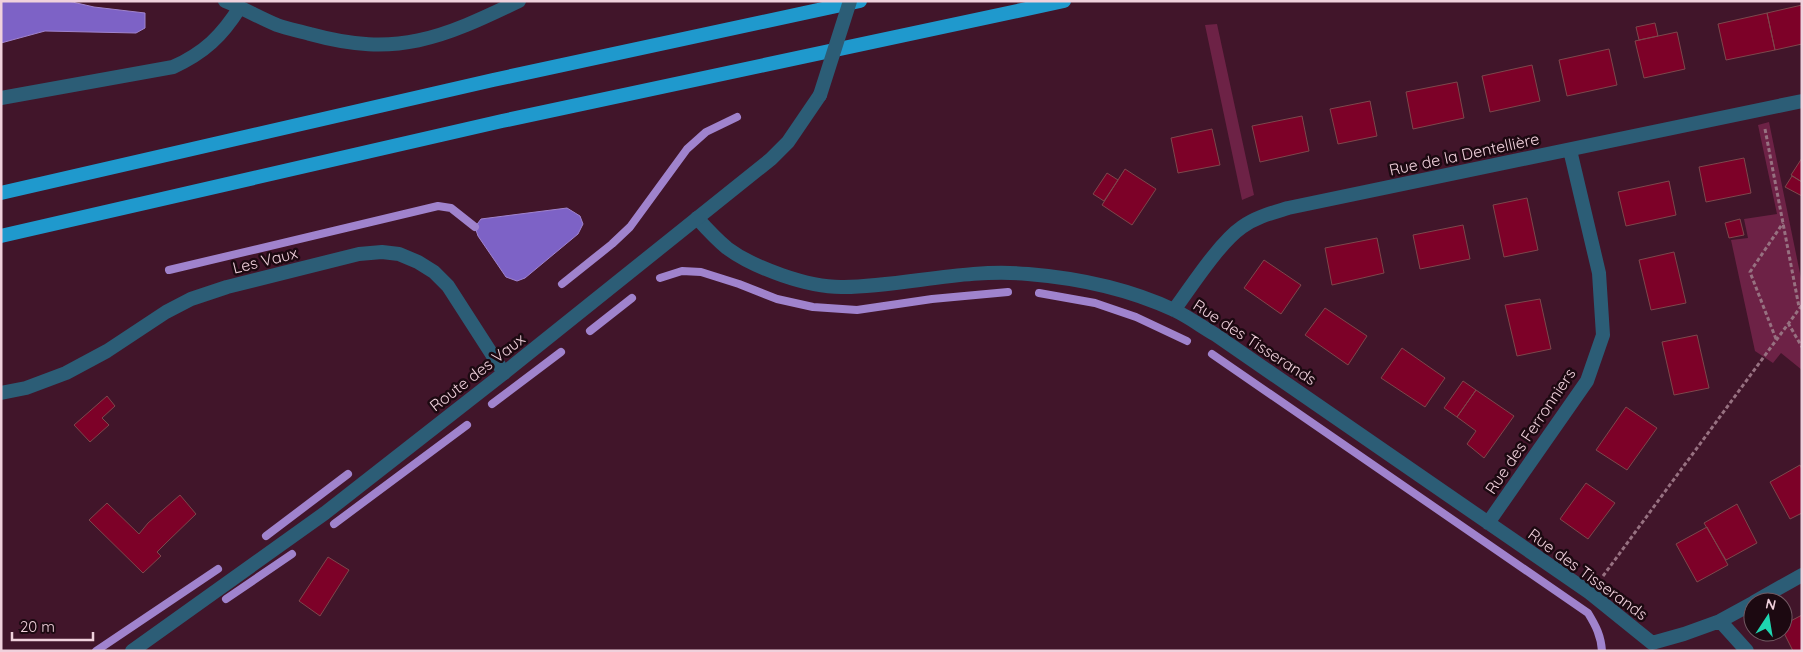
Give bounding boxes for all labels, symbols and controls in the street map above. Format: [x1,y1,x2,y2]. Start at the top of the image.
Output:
street label: Rue de la Dentellière [1387,128,1541,180]
street label: Les Vaux [230,242,300,278]
street label: Rue des Tisserands [1190,295,1320,389]
street label: Route des Vaux [425,328,529,415]
street label: Rue des Ferronniers [1480,364,1580,498]
street label: Rue des Tisserands [1524,524,1652,624]
north arrow [1743,592,1793,642]
text: N [1764,594,1778,614]
scale bar [12,610,94,642]
text: 20 m [20,617,55,636]

